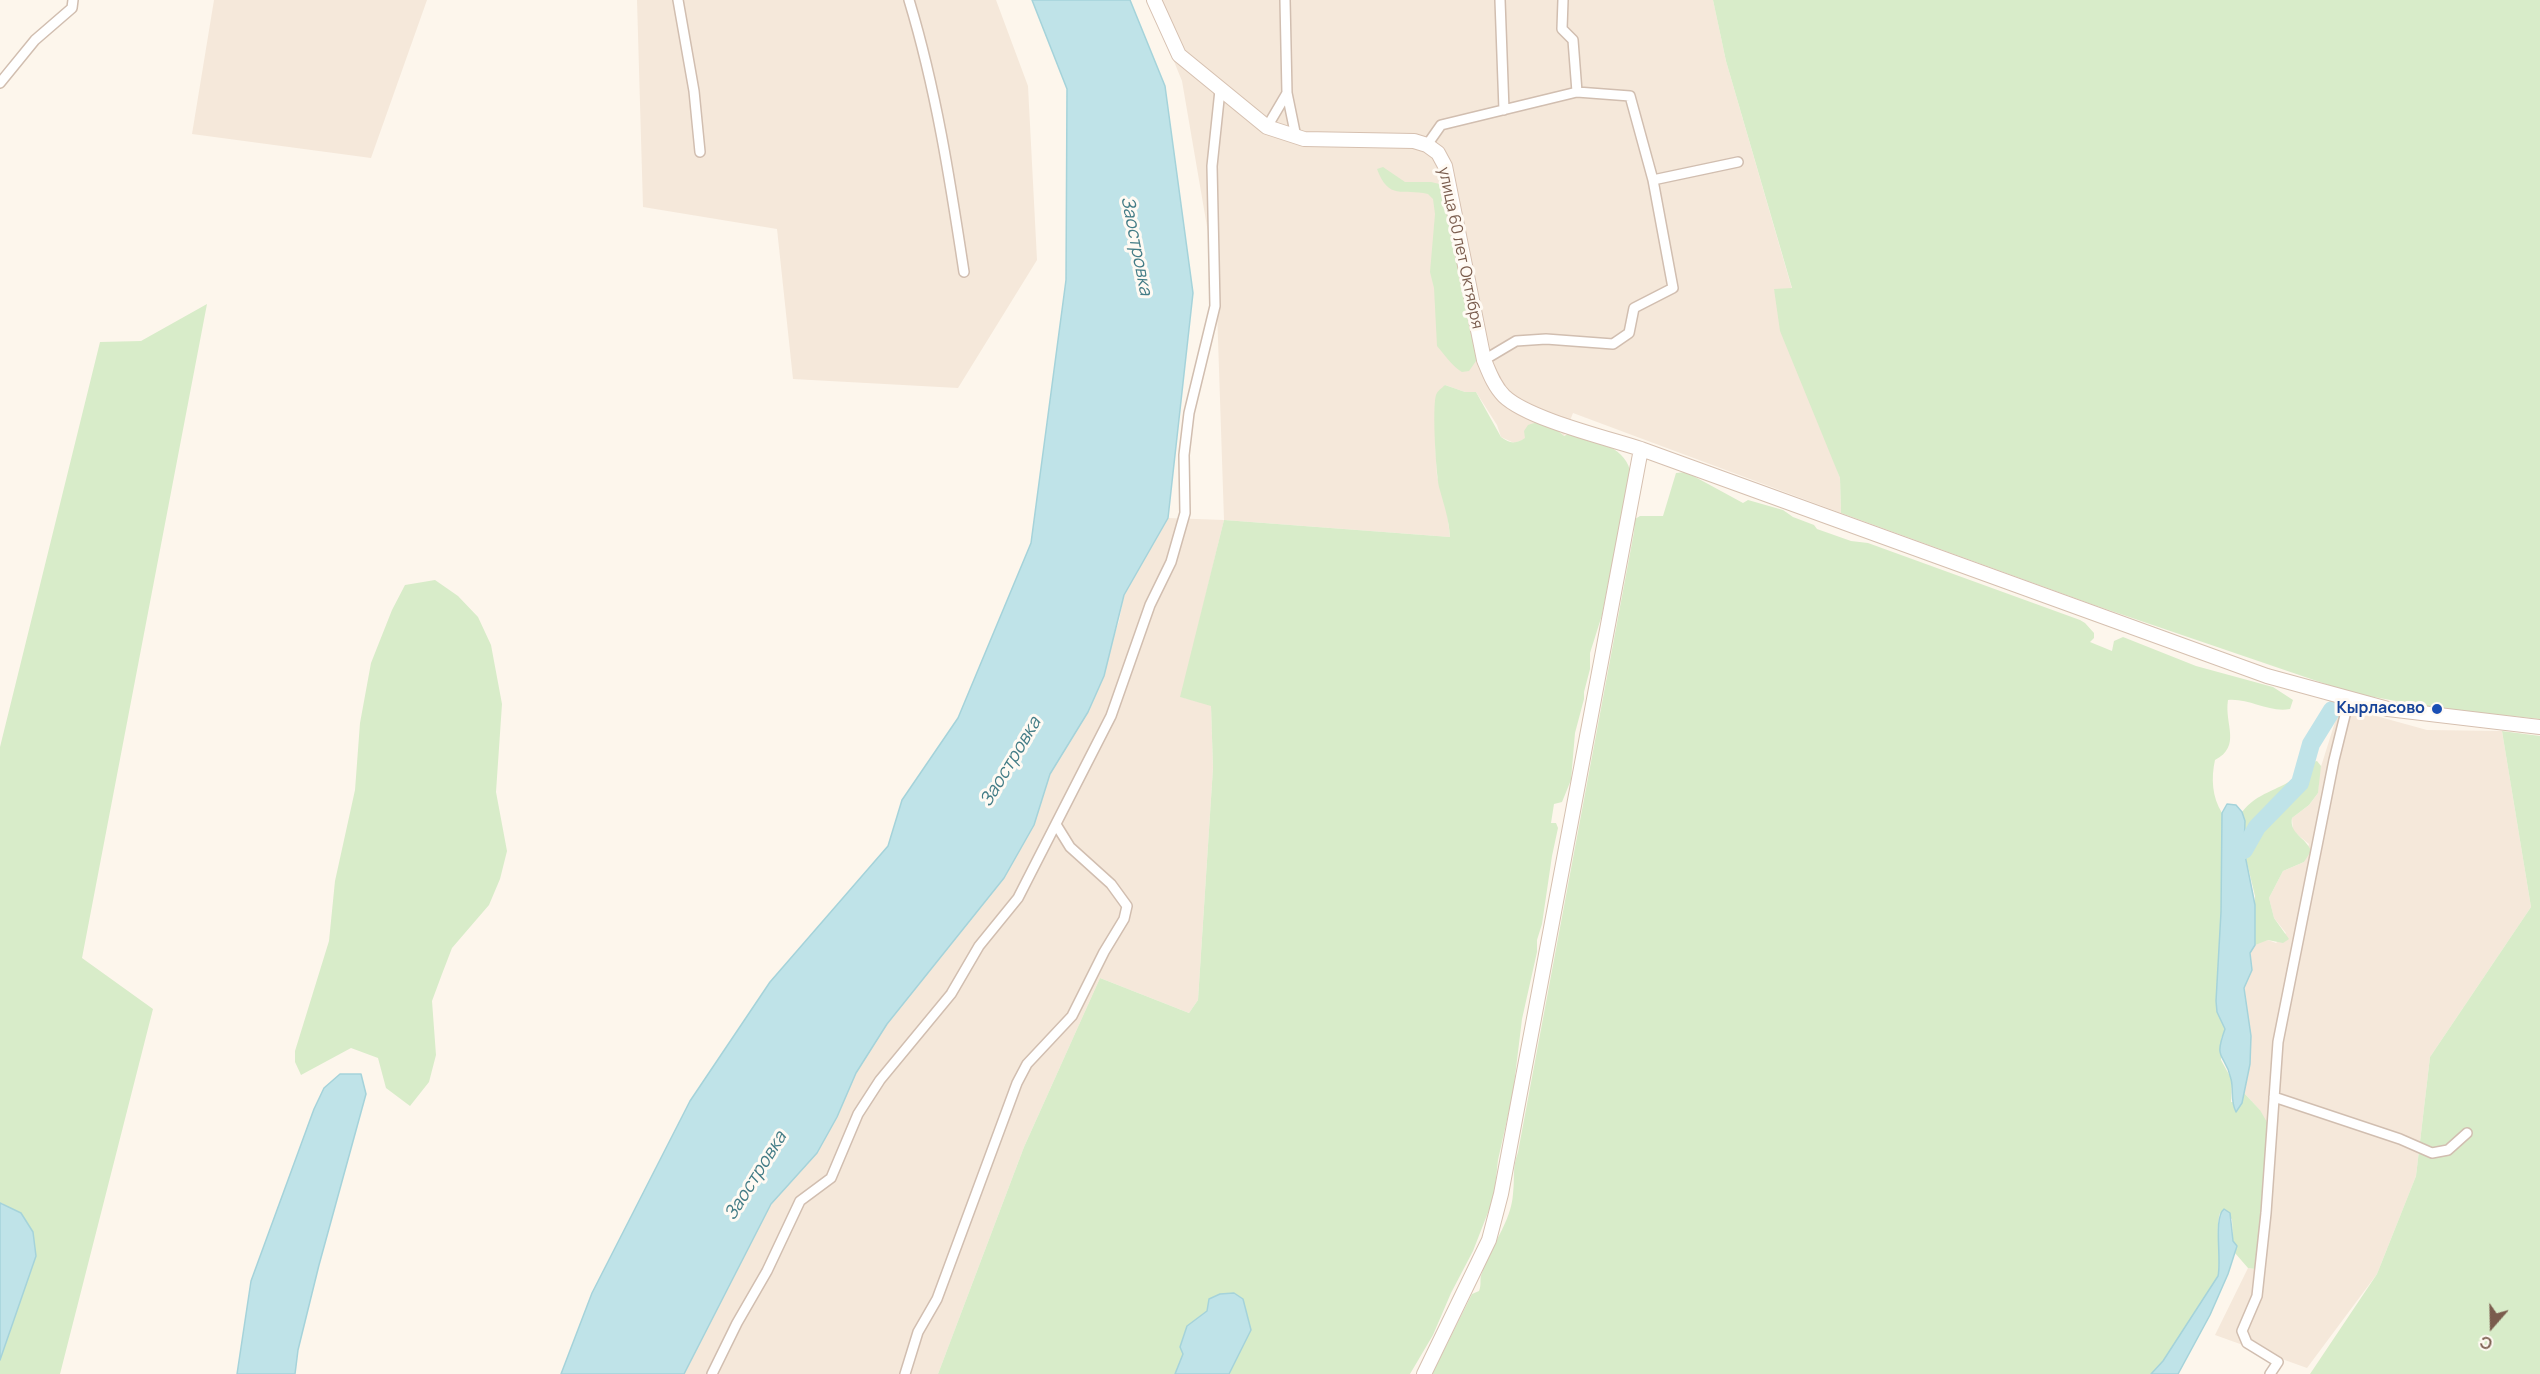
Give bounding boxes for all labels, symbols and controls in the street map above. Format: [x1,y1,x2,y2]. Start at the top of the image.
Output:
street label: улица 60 лет Октября [1433,165,1487,331]
water label: Заостровка [1116,195,1156,297]
place label: Кырласово [2336,699,2425,719]
marker: Кырласово [2430,702,2444,716]
water label: Заостровка [976,714,1046,810]
water label: Заостровка [720,1128,792,1224]
north arrow [2462,1296,2522,1356]
text: С [2477,1331,2495,1355]

